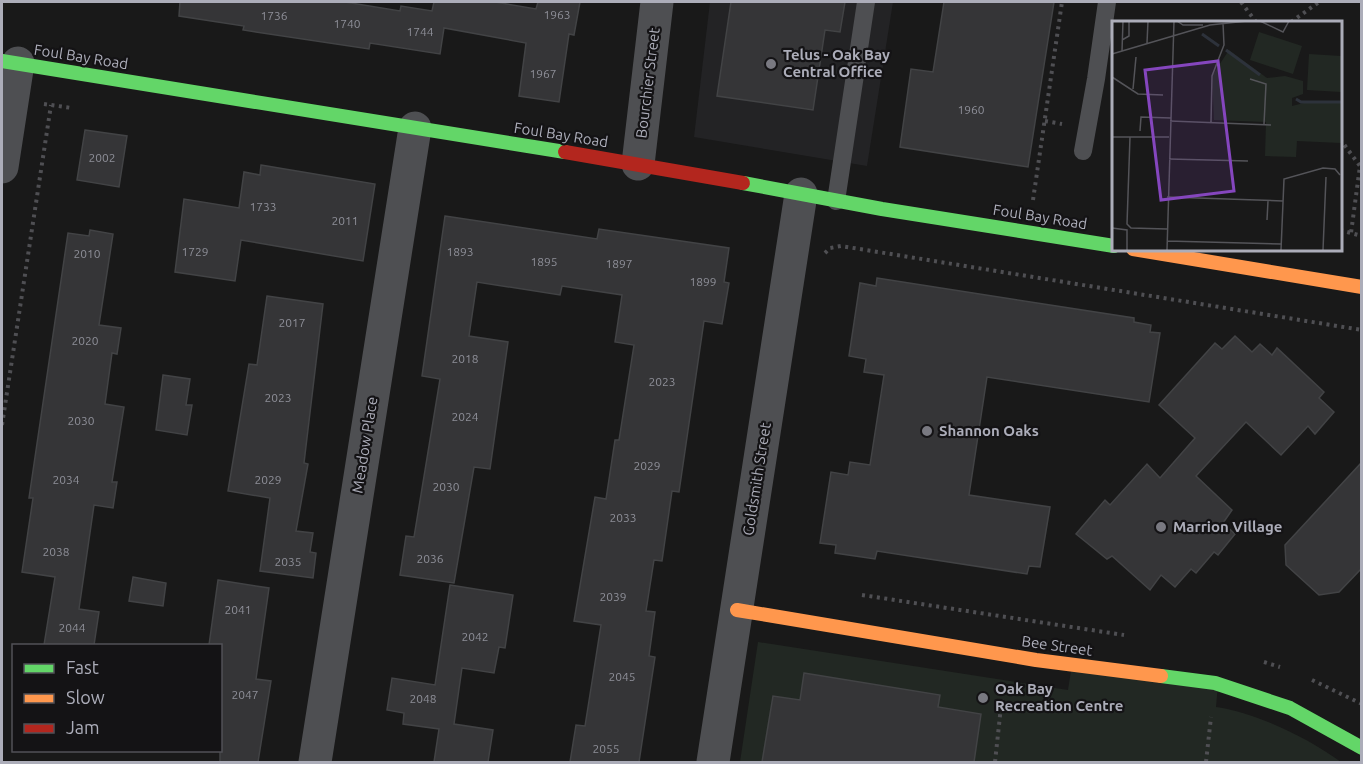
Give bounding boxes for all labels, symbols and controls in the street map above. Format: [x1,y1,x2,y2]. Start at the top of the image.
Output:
house number: 1963 [543,8,571,21]
house number: 1736 [260,9,288,22]
house number: 1740 [333,17,361,30]
inset map [1112,21,1342,250]
house number: 1744 [406,25,434,38]
street label: Bourchier Street [632,27,663,139]
street label: Foul Bay Road [33,41,129,72]
place label: Telus - Oak Bay Central Office [783,46,890,80]
marker: Telus - Oak Bay Central Office [764,57,778,71]
house number: 1967 [529,67,557,80]
house number: 1960 [957,103,985,116]
street label: Foul Bay Road [513,119,609,150]
house number: 2002 [88,151,116,164]
house number: 1733 [249,200,277,213]
street label: Foul Bay Road [992,201,1088,232]
house number: 2011 [331,214,359,227]
house number: 1729 [181,245,209,258]
house number: 1893 [446,245,474,258]
house number: 2010 [73,247,101,260]
house number: 1895 [530,255,558,268]
house number: 1897 [605,257,633,270]
house number: 1899 [689,275,717,288]
house number: 2017 [278,316,306,329]
house number: 2020 [71,334,99,347]
house number: 2018 [451,352,479,365]
house number: 2023 [648,375,676,388]
house number: 2023 [264,391,292,404]
street label: Meadow Place [348,395,381,494]
house number: 2024 [451,410,479,423]
house number: 2030 [67,414,95,427]
street label: Goldsmith Street [739,421,774,537]
place label: Shannon Oaks [939,422,1039,439]
marker: Shannon Oaks [920,424,934,438]
house number: 2029 [633,459,661,472]
house number: 2034 [52,473,80,486]
house number: 2029 [254,473,282,486]
house number: 2030 [432,480,460,493]
house number: 2033 [609,511,637,524]
place label: Marrion Village [1173,518,1282,535]
marker: Marrion Village [1154,520,1168,534]
house number: 2038 [42,545,70,558]
house number: 2036 [416,552,444,565]
house number: 2035 [274,555,302,568]
house number: 2039 [599,590,627,603]
house number: 2041 [224,603,252,616]
house number: 2044 [58,621,86,634]
house number: 2042 [461,630,489,643]
street label: Bee Street [1021,632,1094,659]
legend [12,644,222,752]
text: Fast [66,657,99,677]
house number: 2045 [608,670,636,683]
place label: Oak Bay Recreation Centre [995,680,1123,714]
text: Slow [66,687,105,707]
house number: 2047 [231,688,259,701]
marker: Oak Bay Recreation Centre [976,691,990,705]
house number: 2048 [409,692,437,705]
text: Jam [66,717,100,737]
house number: 2055 [592,742,620,755]

